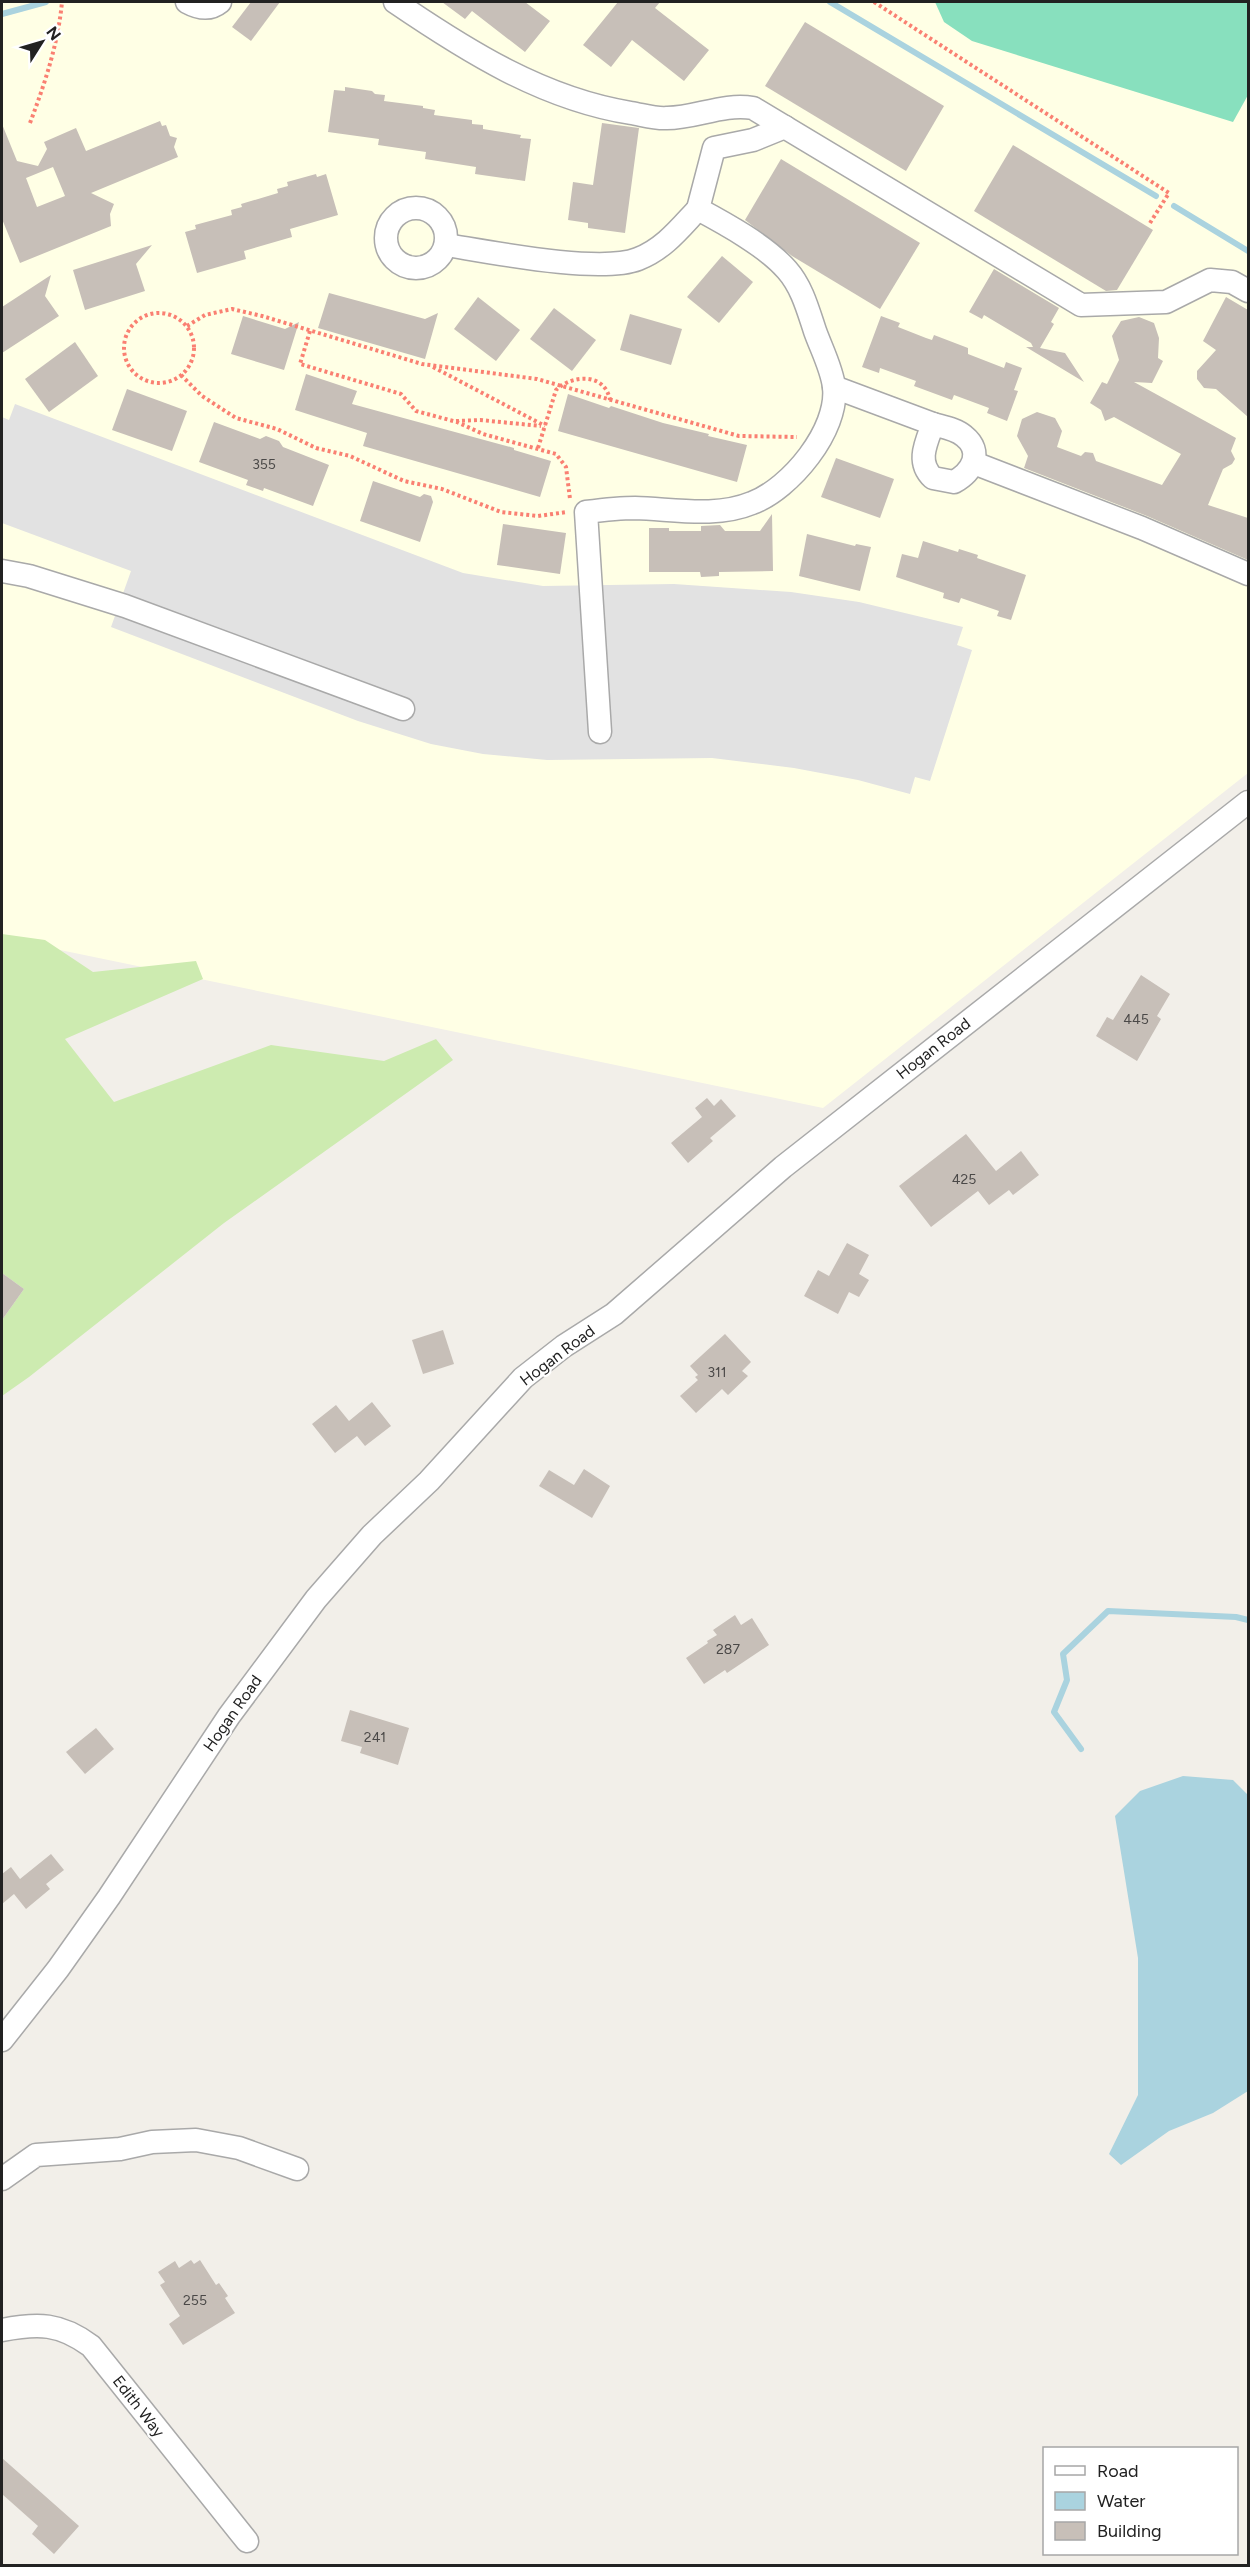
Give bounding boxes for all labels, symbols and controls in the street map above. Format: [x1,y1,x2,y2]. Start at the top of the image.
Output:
north arrow [12,12,72,72]
text: N [42,23,65,44]
house number: 355 [252,456,276,473]
house number: 445 [1123,1011,1149,1028]
street label: Hogan Road [893,1014,974,1083]
house number: 425 [952,1171,976,1188]
street label: Hogan Road [516,1321,598,1390]
house number: 311 [707,1364,727,1381]
house number: 287 [716,1641,740,1658]
street label: Hogan Road [199,1672,266,1755]
house number: 241 [364,1729,386,1746]
house number: 255 [183,2292,207,2309]
street label: Edith Way [109,2372,169,2441]
legend [1043,2447,1238,2555]
text: Road [1097,2460,1138,2482]
text: Water [1097,2490,1145,2512]
text: Building [1097,2520,1162,2542]

